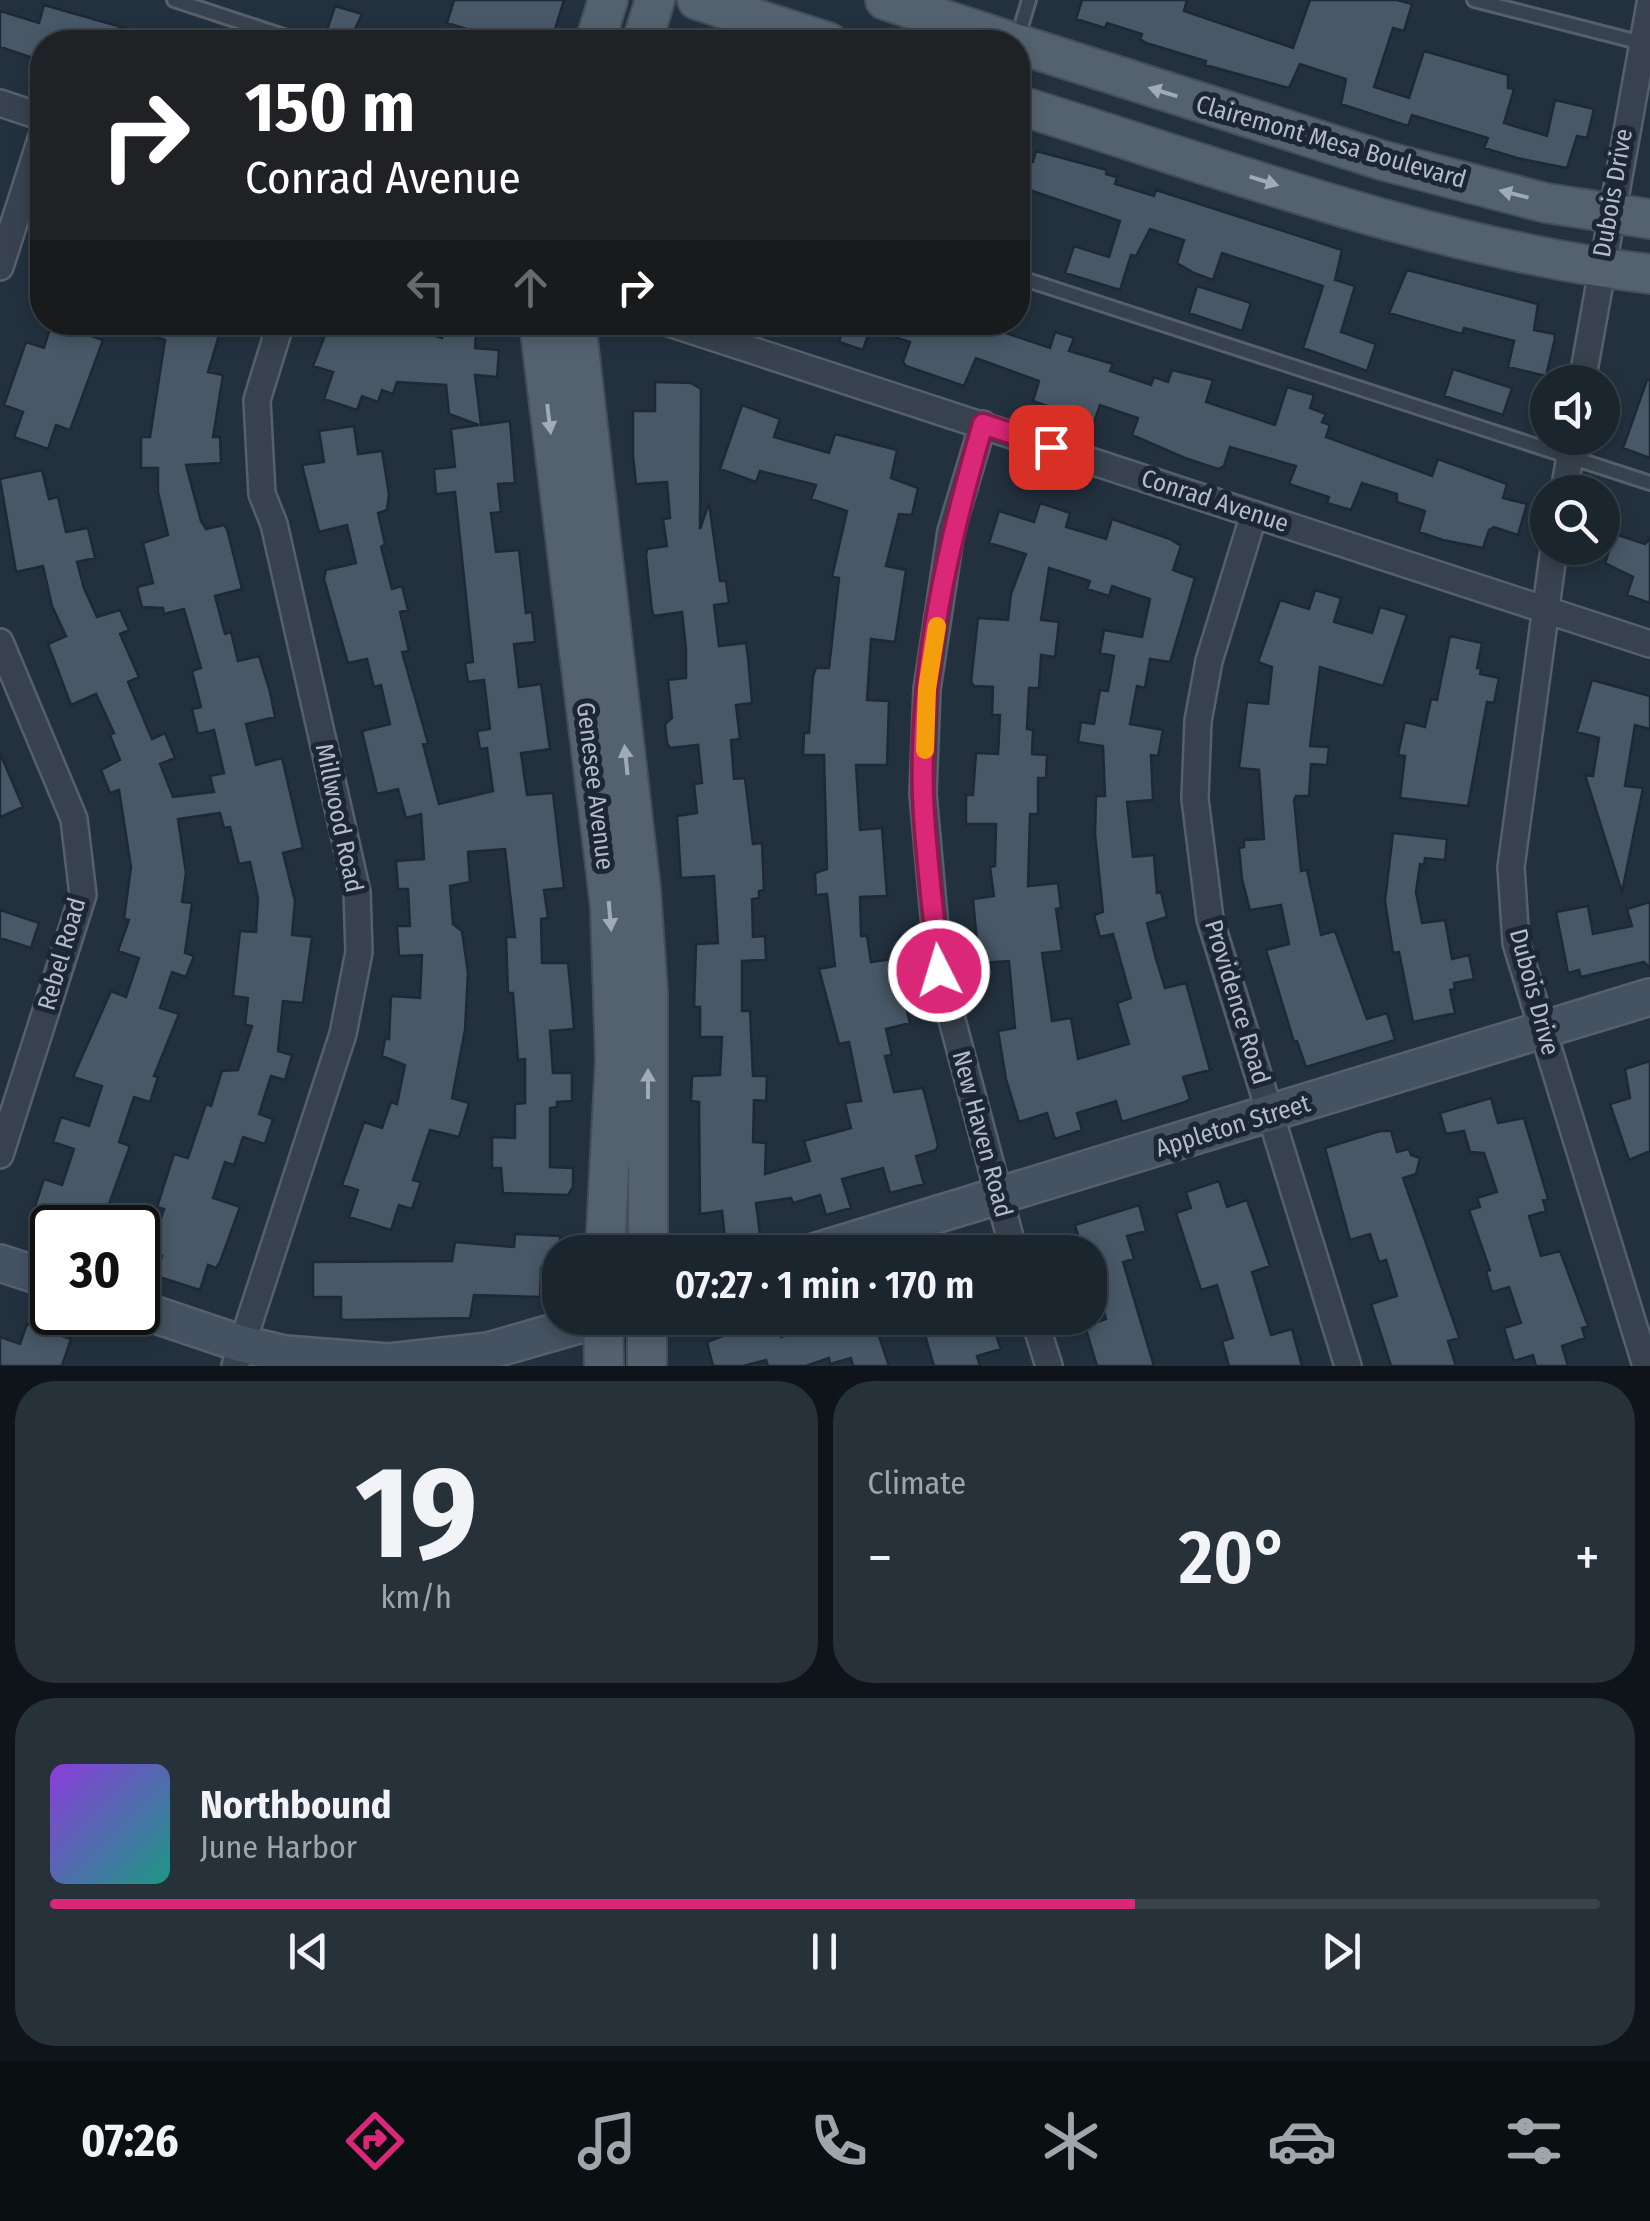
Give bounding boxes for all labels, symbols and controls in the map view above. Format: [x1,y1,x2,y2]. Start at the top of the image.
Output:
text: 150 m [245,66,415,150]
icon: right [80,70,210,200]
one-way arrow [1147,84,1178,99]
street label: Clairemont Mesa Boulevard [1193,89,1469,195]
street label: Dubois Drive [1587,126,1639,260]
text: Conrad Avenue [245,151,521,205]
one-way arrow [1249,174,1279,189]
one-way arrow [1498,186,1529,202]
icon: left [398,260,453,315]
icon: ahead [503,260,558,315]
icon: right [608,260,663,315]
map controls [1530,365,1620,565]
button: sound [1530,365,1620,455]
one-way arrow [541,404,557,436]
pin [1009,405,1094,490]
icon: arrive [1024,420,1079,475]
street label: Conrad Avenue [1138,463,1292,539]
button: search [1530,475,1620,565]
street label: Genesee Avenue [570,701,620,871]
street label: Millwood Road [309,741,369,895]
one-way arrow [618,744,634,776]
street label: Rebel Road [32,894,92,1014]
one-way arrow [603,900,619,932]
street label: Providence Road [1198,916,1276,1088]
position arrow [887,919,991,1023]
street label: Dubois Drive [1503,925,1565,1059]
street label: New Haven Road [945,1048,1019,1220]
one-way arrow [640,1068,656,1100]
street label: Appleton Street [1152,1088,1315,1164]
speed limit sign: 30 [30,1205,160,1335]
text: 07:27 · 1 min · 170 m [675,1262,974,1308]
text: 19 [355,1435,477,1591]
text: Climate [868,1464,966,1502]
text: 20° [1179,1513,1289,1603]
text: − [868,1525,892,1591]
text: + [1575,1525,1600,1591]
text: km/h [381,1578,452,1616]
text: Northbound [200,1782,392,1828]
text: June Harbor [200,1828,357,1866]
icon: previous [281,1924,336,1979]
icon: pause [797,1924,852,1979]
icon: next [1314,1924,1369,1979]
icon: directions [340,2106,410,2176]
icon: music [572,2106,642,2176]
icon: phone [804,2106,874,2176]
icon: climate [1036,2106,1106,2176]
icon: car [1267,2106,1337,2176]
icon: filters [1499,2106,1569,2176]
text: 07:26 [81,2114,178,2168]

